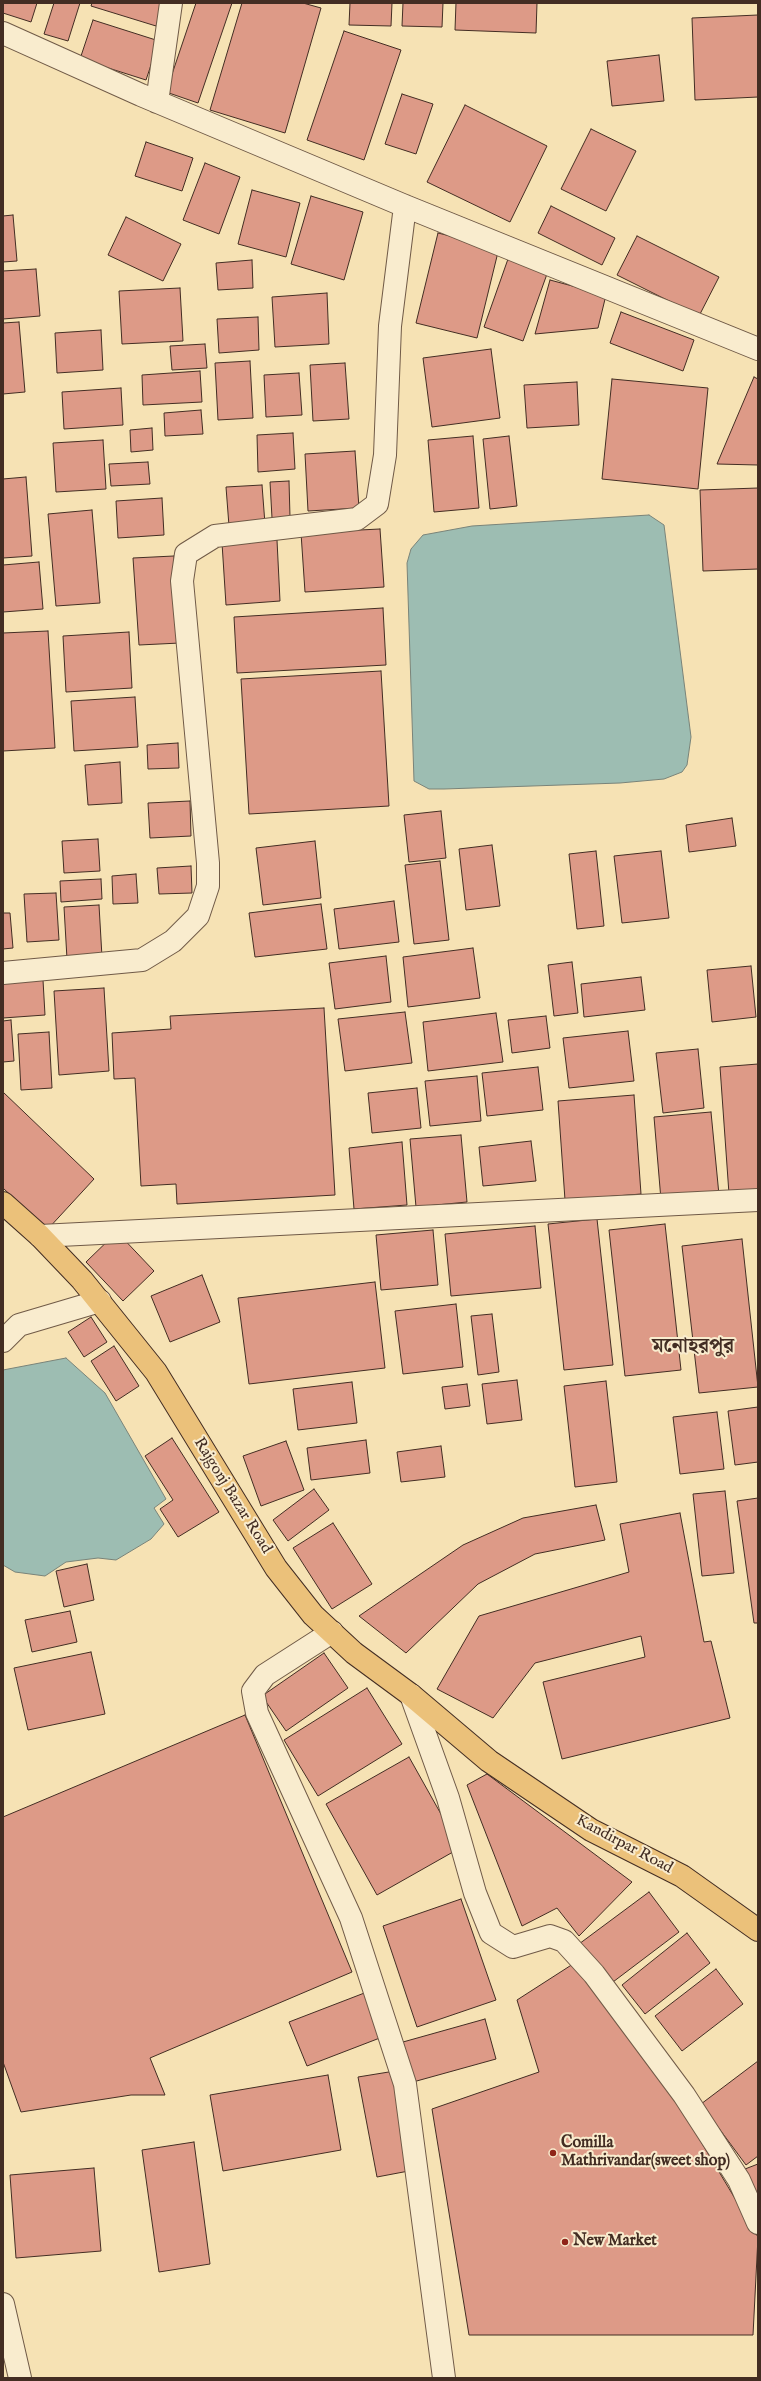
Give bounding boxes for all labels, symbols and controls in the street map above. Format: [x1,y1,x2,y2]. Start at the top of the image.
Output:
district label: মনোহরপুর [652,1336,734,1360]
street label: Rajgonj Bazar Road [189,1434,275,1558]
street label: Kandirpar Road [572,1811,676,1879]
place label: Comilla Mathrivandar(sweet shop) [561,2134,730,2172]
marker: Comilla Mathrivandar(sweet shop) [548,2148,558,2158]
place label: New Market [573,2232,657,2252]
marker: New Market [560,2237,570,2247]

